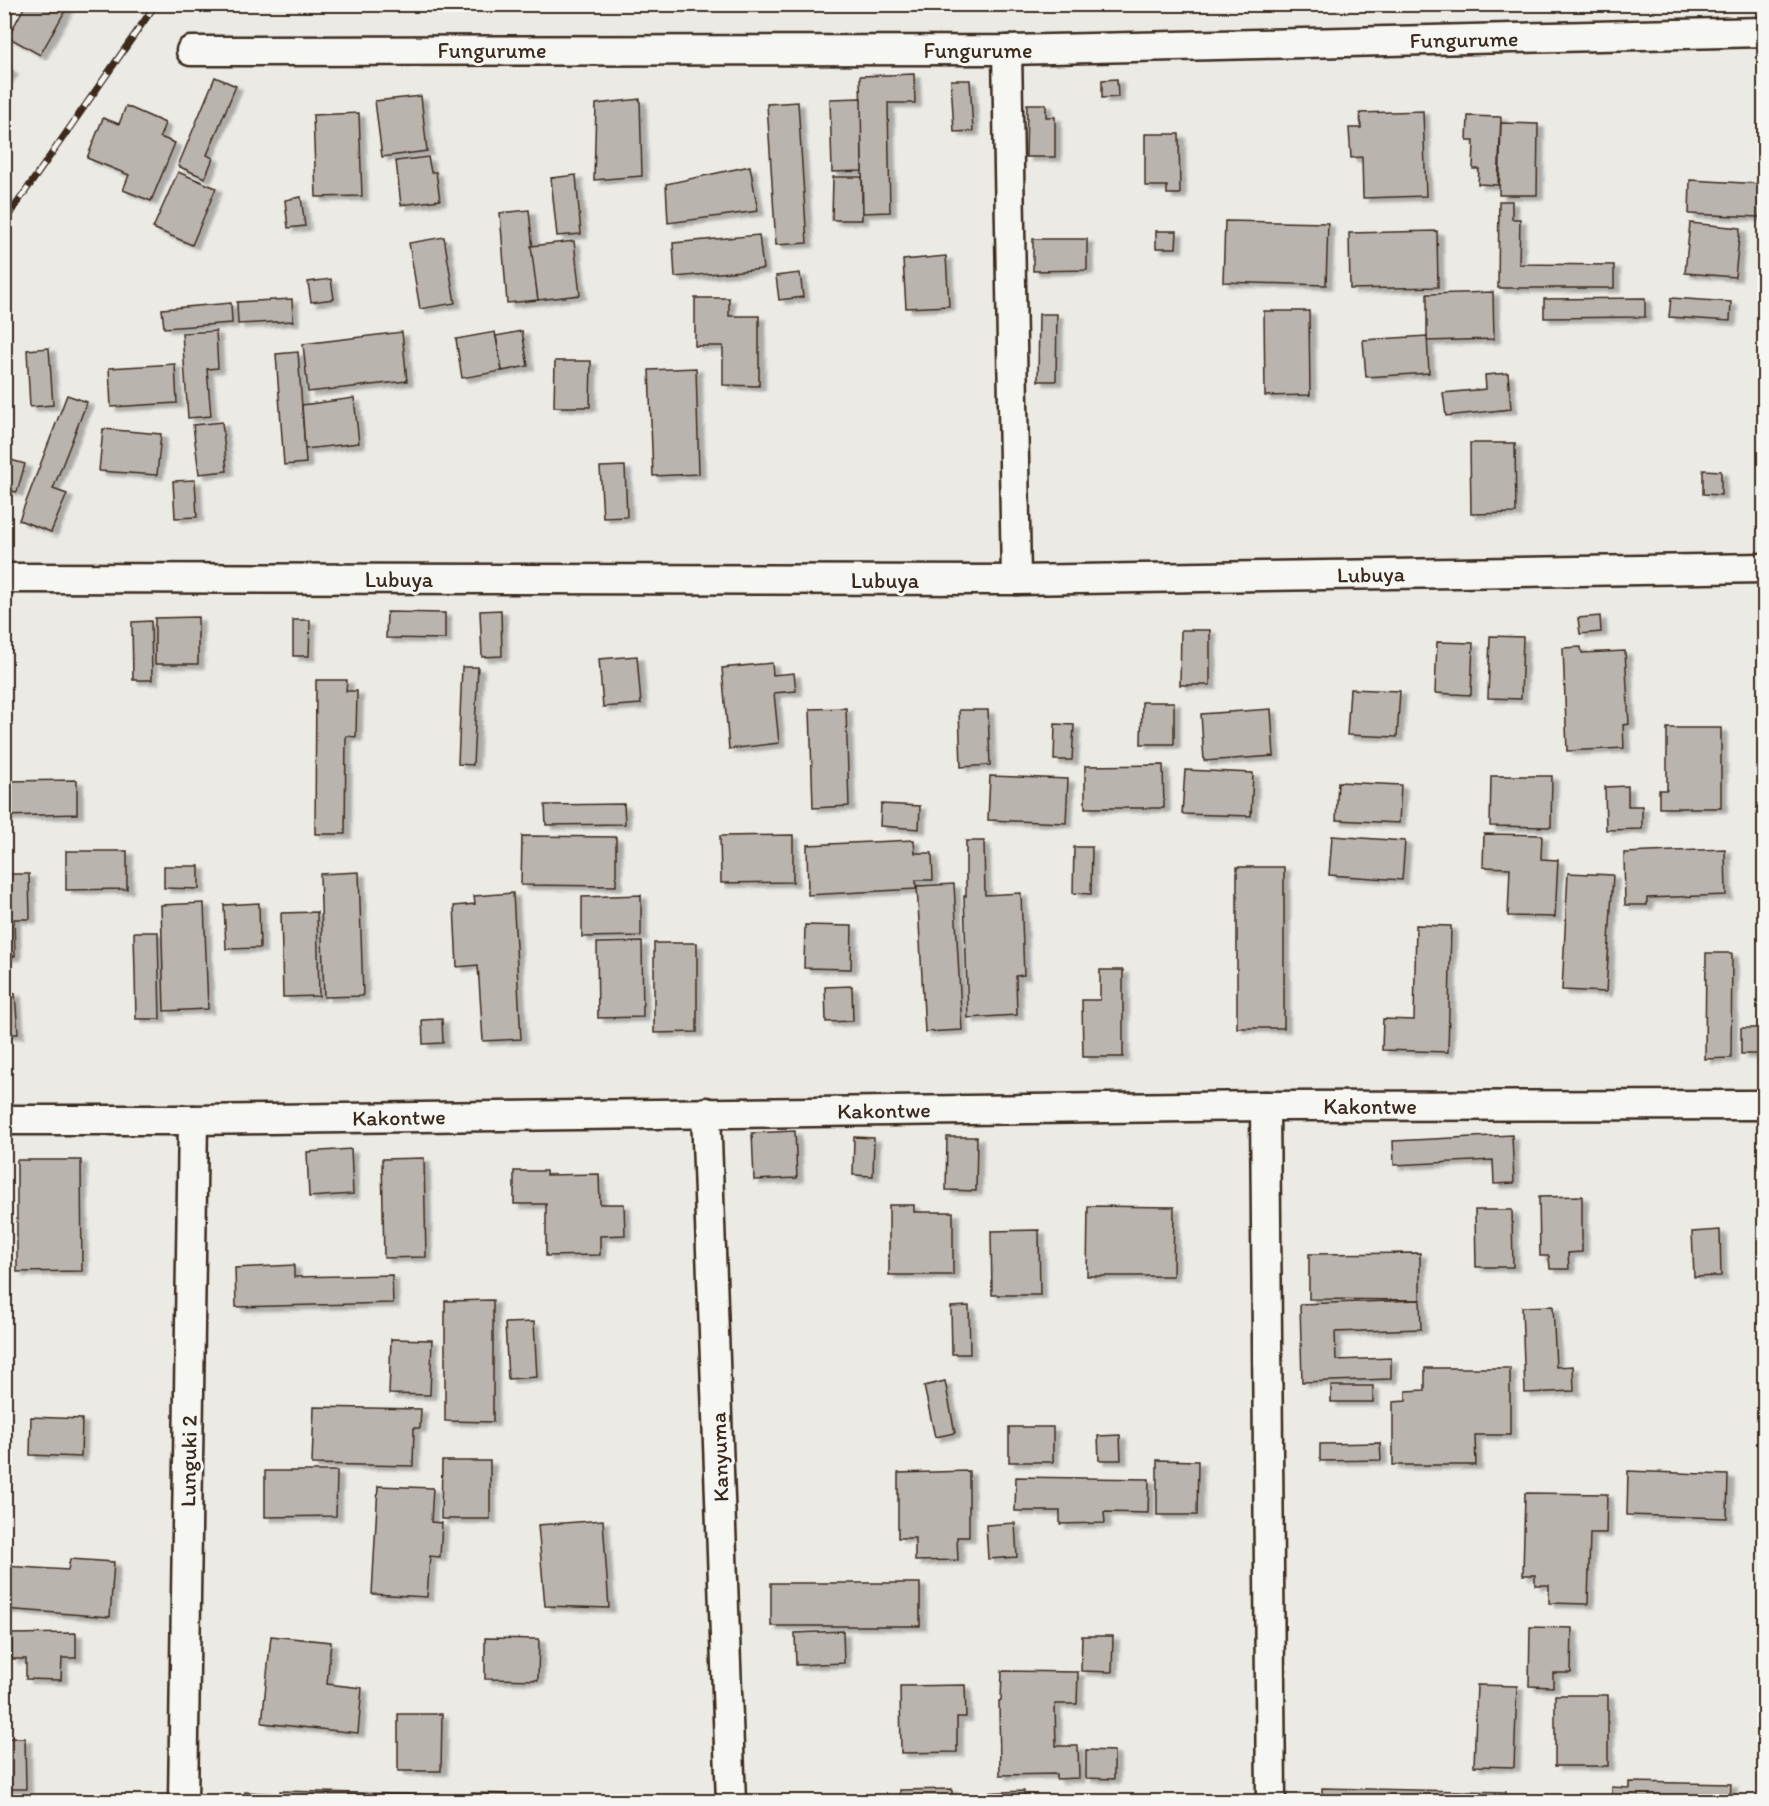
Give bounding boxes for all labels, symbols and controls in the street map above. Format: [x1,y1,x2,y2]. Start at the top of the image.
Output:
street label: Fungurume [1409,25,1519,54]
street label: Fungurume [438,37,546,64]
street label: Fungurume [924,37,1032,64]
street label: Lubuya [1337,560,1406,589]
street label: Lubuya [365,566,434,593]
street label: Lubuya [851,567,920,594]
street label: Kakontwe [1323,1093,1417,1120]
street label: Kakontwe [837,1096,931,1125]
street label: Kakontwe [352,1103,446,1132]
street label: Kanyuma [704,1411,735,1503]
street label: Lunguki 2 [174,1414,203,1507]

